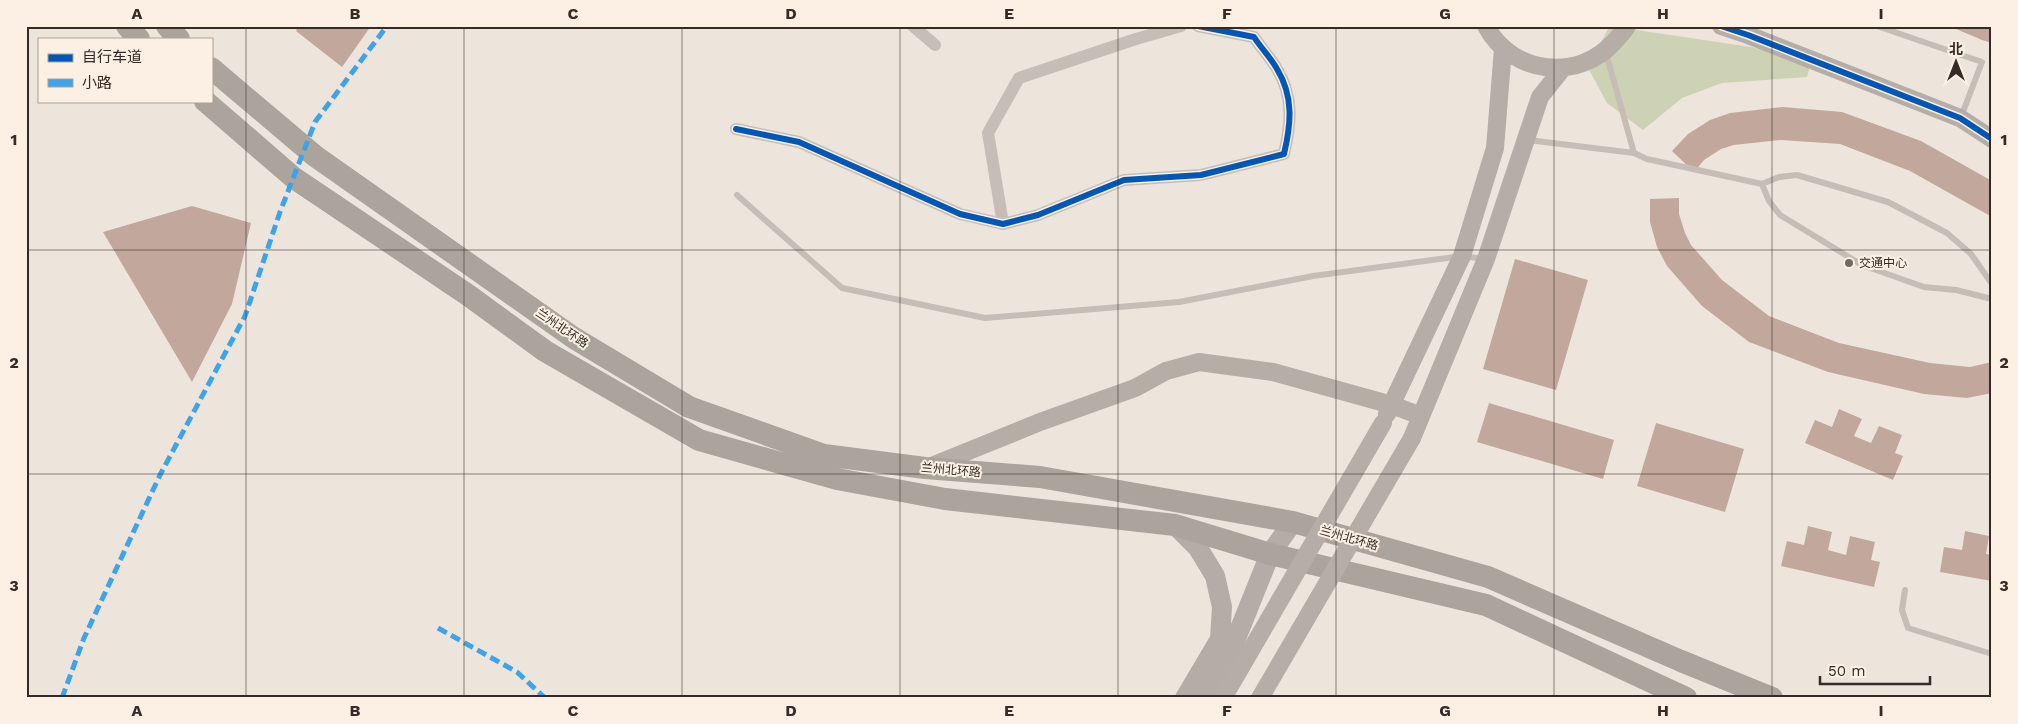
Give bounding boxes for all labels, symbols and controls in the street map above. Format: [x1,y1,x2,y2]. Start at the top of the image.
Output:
text: A [132,4,143,23]
text: B [350,4,361,23]
text: C [568,4,579,23]
text: D [785,4,797,23]
text: E [1004,4,1014,23]
text: F [1222,4,1232,23]
text: G [1439,4,1451,23]
text: H [1657,4,1669,23]
text: I [1878,4,1884,23]
legend [38,38,212,102]
north arrow [1930,38,1980,88]
text: 北 [1949,41,1963,57]
text: 自行车道 [82,48,142,66]
text: 小路 [82,74,112,92]
text: 1 [11,130,17,149]
text: 1 [2001,130,2007,149]
place label: 交通中心 [1859,256,1907,270]
marker: 交通中心 [1843,257,1855,269]
street label: 兰州北环路 [533,305,591,351]
text: 2 [9,353,19,372]
text: 2 [1999,353,2009,372]
street label: 兰州北环路 [920,460,982,480]
street label: 兰州北环路 [1318,523,1380,553]
text: 3 [9,576,19,595]
text: 3 [1999,576,2009,595]
scale bar [1820,654,1930,686]
text: 50 m [1828,662,1865,680]
text: A [132,701,143,720]
text: B [350,701,361,720]
text: C [568,701,579,720]
text: D [785,701,797,720]
text: E [1004,701,1014,720]
text: F [1222,701,1232,720]
text: G [1439,701,1451,720]
text: H [1657,701,1669,720]
text: I [1878,701,1884,720]

